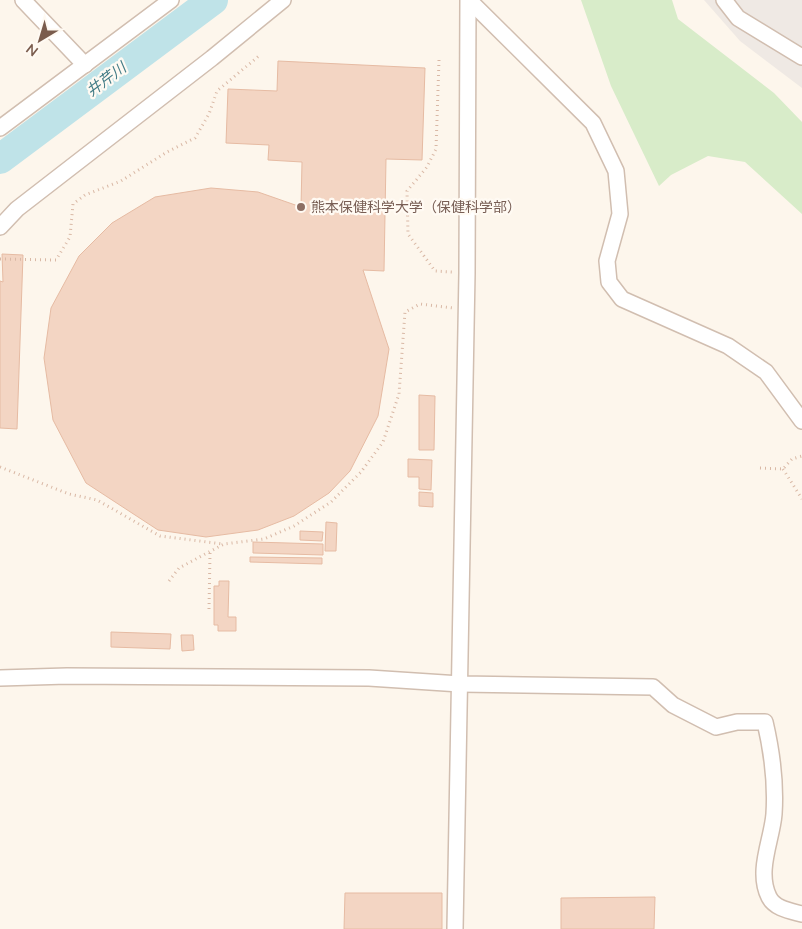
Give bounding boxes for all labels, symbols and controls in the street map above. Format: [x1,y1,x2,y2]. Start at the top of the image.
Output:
north arrow [15,15,65,65]
text: N [22,40,42,61]
water label: 井芹川 [82,57,131,100]
place label: 熊本保健科学大学（保健科学部） [311,198,521,216]
marker: 熊本保健科学大学（保健科学部） [295,201,307,213]

